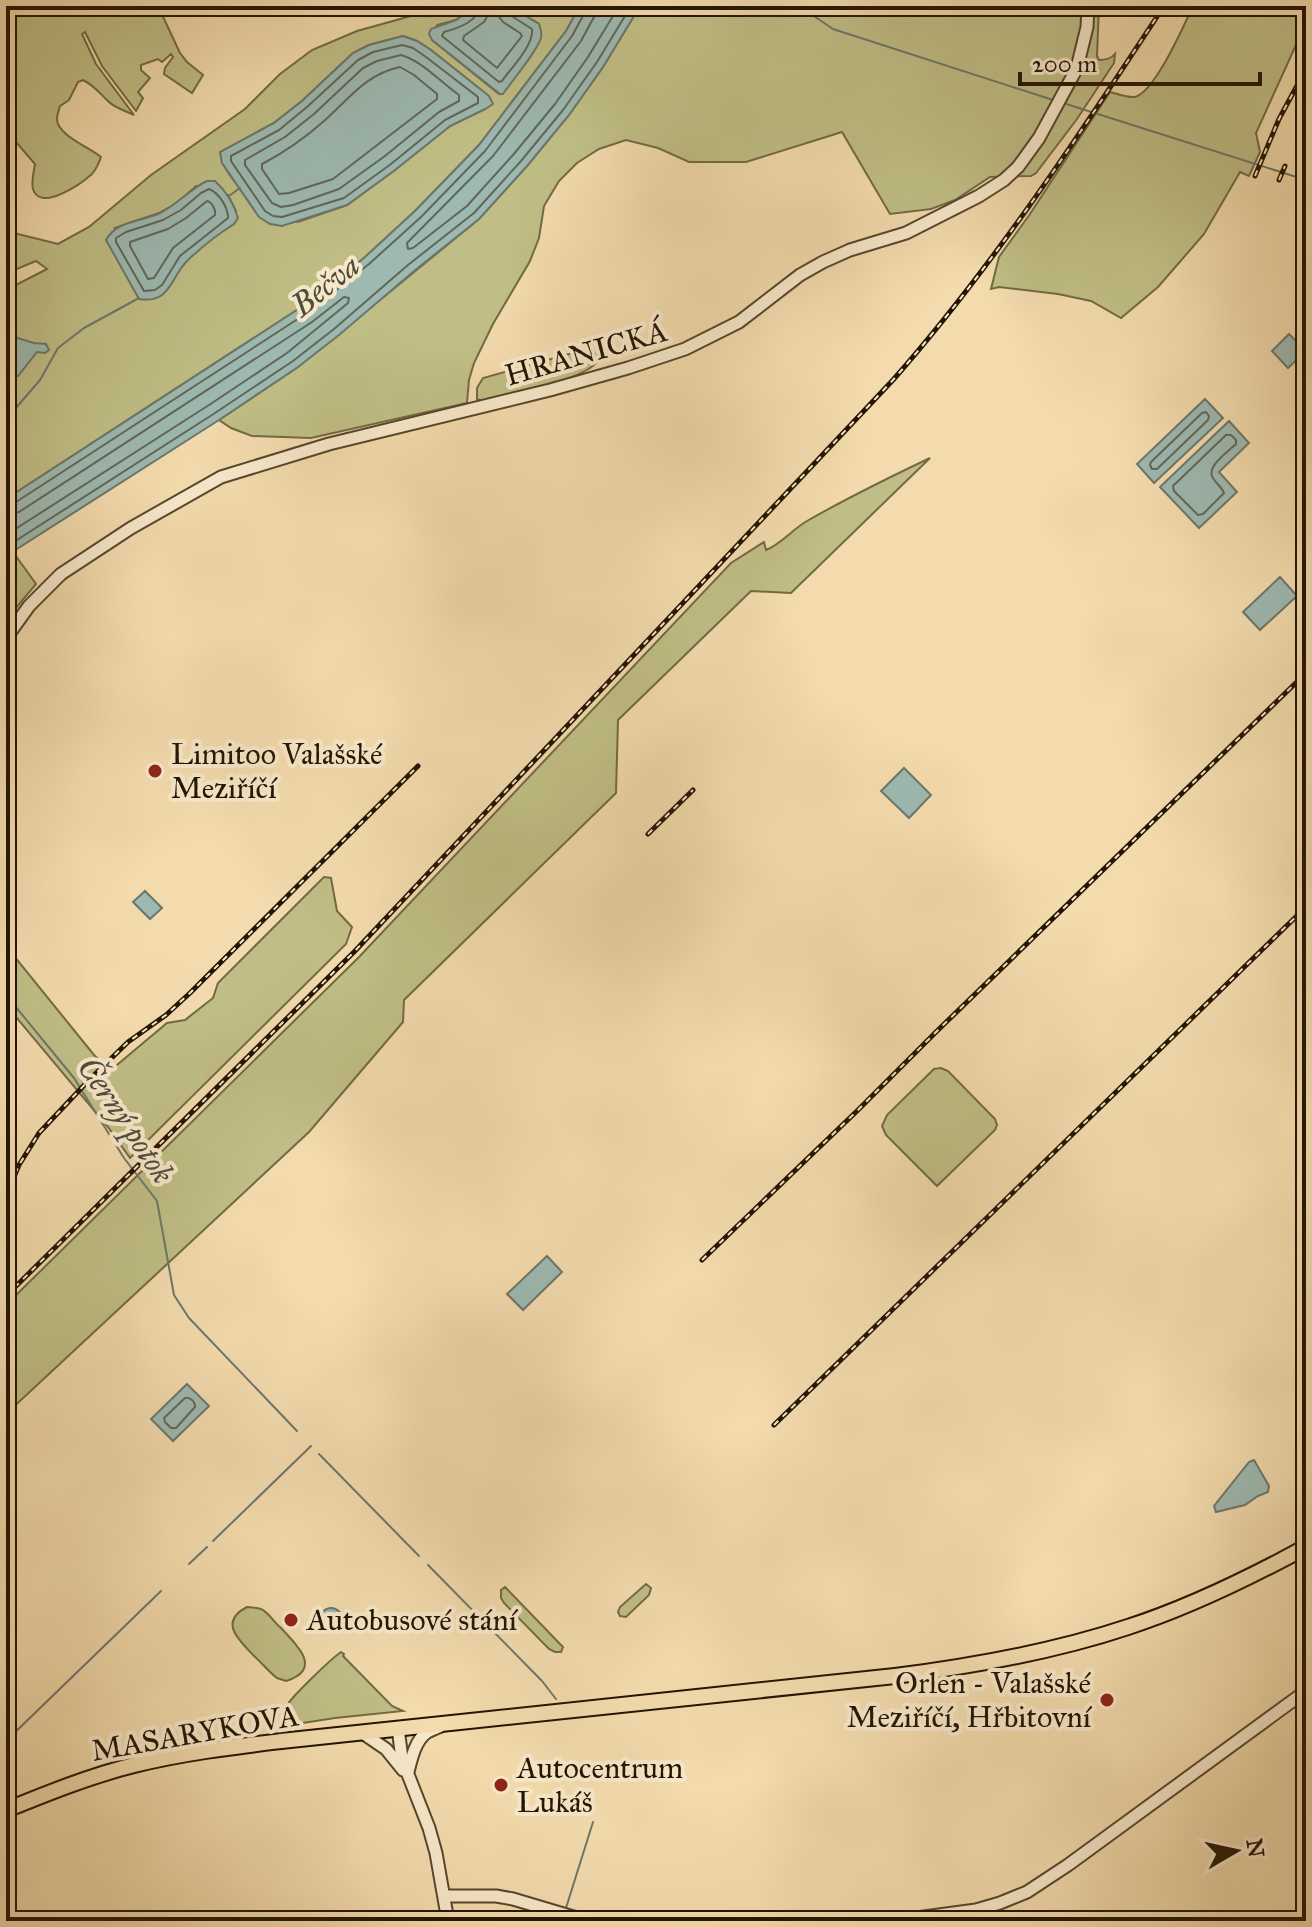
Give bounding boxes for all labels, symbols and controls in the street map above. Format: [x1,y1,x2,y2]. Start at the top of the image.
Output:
scale bar [1020,36,1260,86]
text: 200 m [1032,49,1097,79]
water label: Bečva [282,246,368,326]
street label: HRANICKÁ [500,312,671,393]
place label: Limitoo Valašské Meziříčí [171,736,383,806]
marker: Limitoo Valašské Meziříčí [146,762,164,780]
water label: Černý potok [69,1049,183,1191]
place label: Autobusové stání [305,1602,519,1638]
marker: Autobusové stání [282,1611,300,1629]
place label: Orlen - Valašské Meziříčí, Hřbitovní [847,1665,1093,1735]
marker: Orlen - Valašské Meziříčí, Hřbitovní [1098,1691,1116,1709]
street label: MASARYKOVA [88,1697,302,1769]
place label: Autocentrum Lukáš [515,1750,683,1820]
marker: Autocentrum Lukáš [492,1776,510,1794]
north arrow [1196,1811,1276,1891]
text: N [1240,1837,1270,1860]

